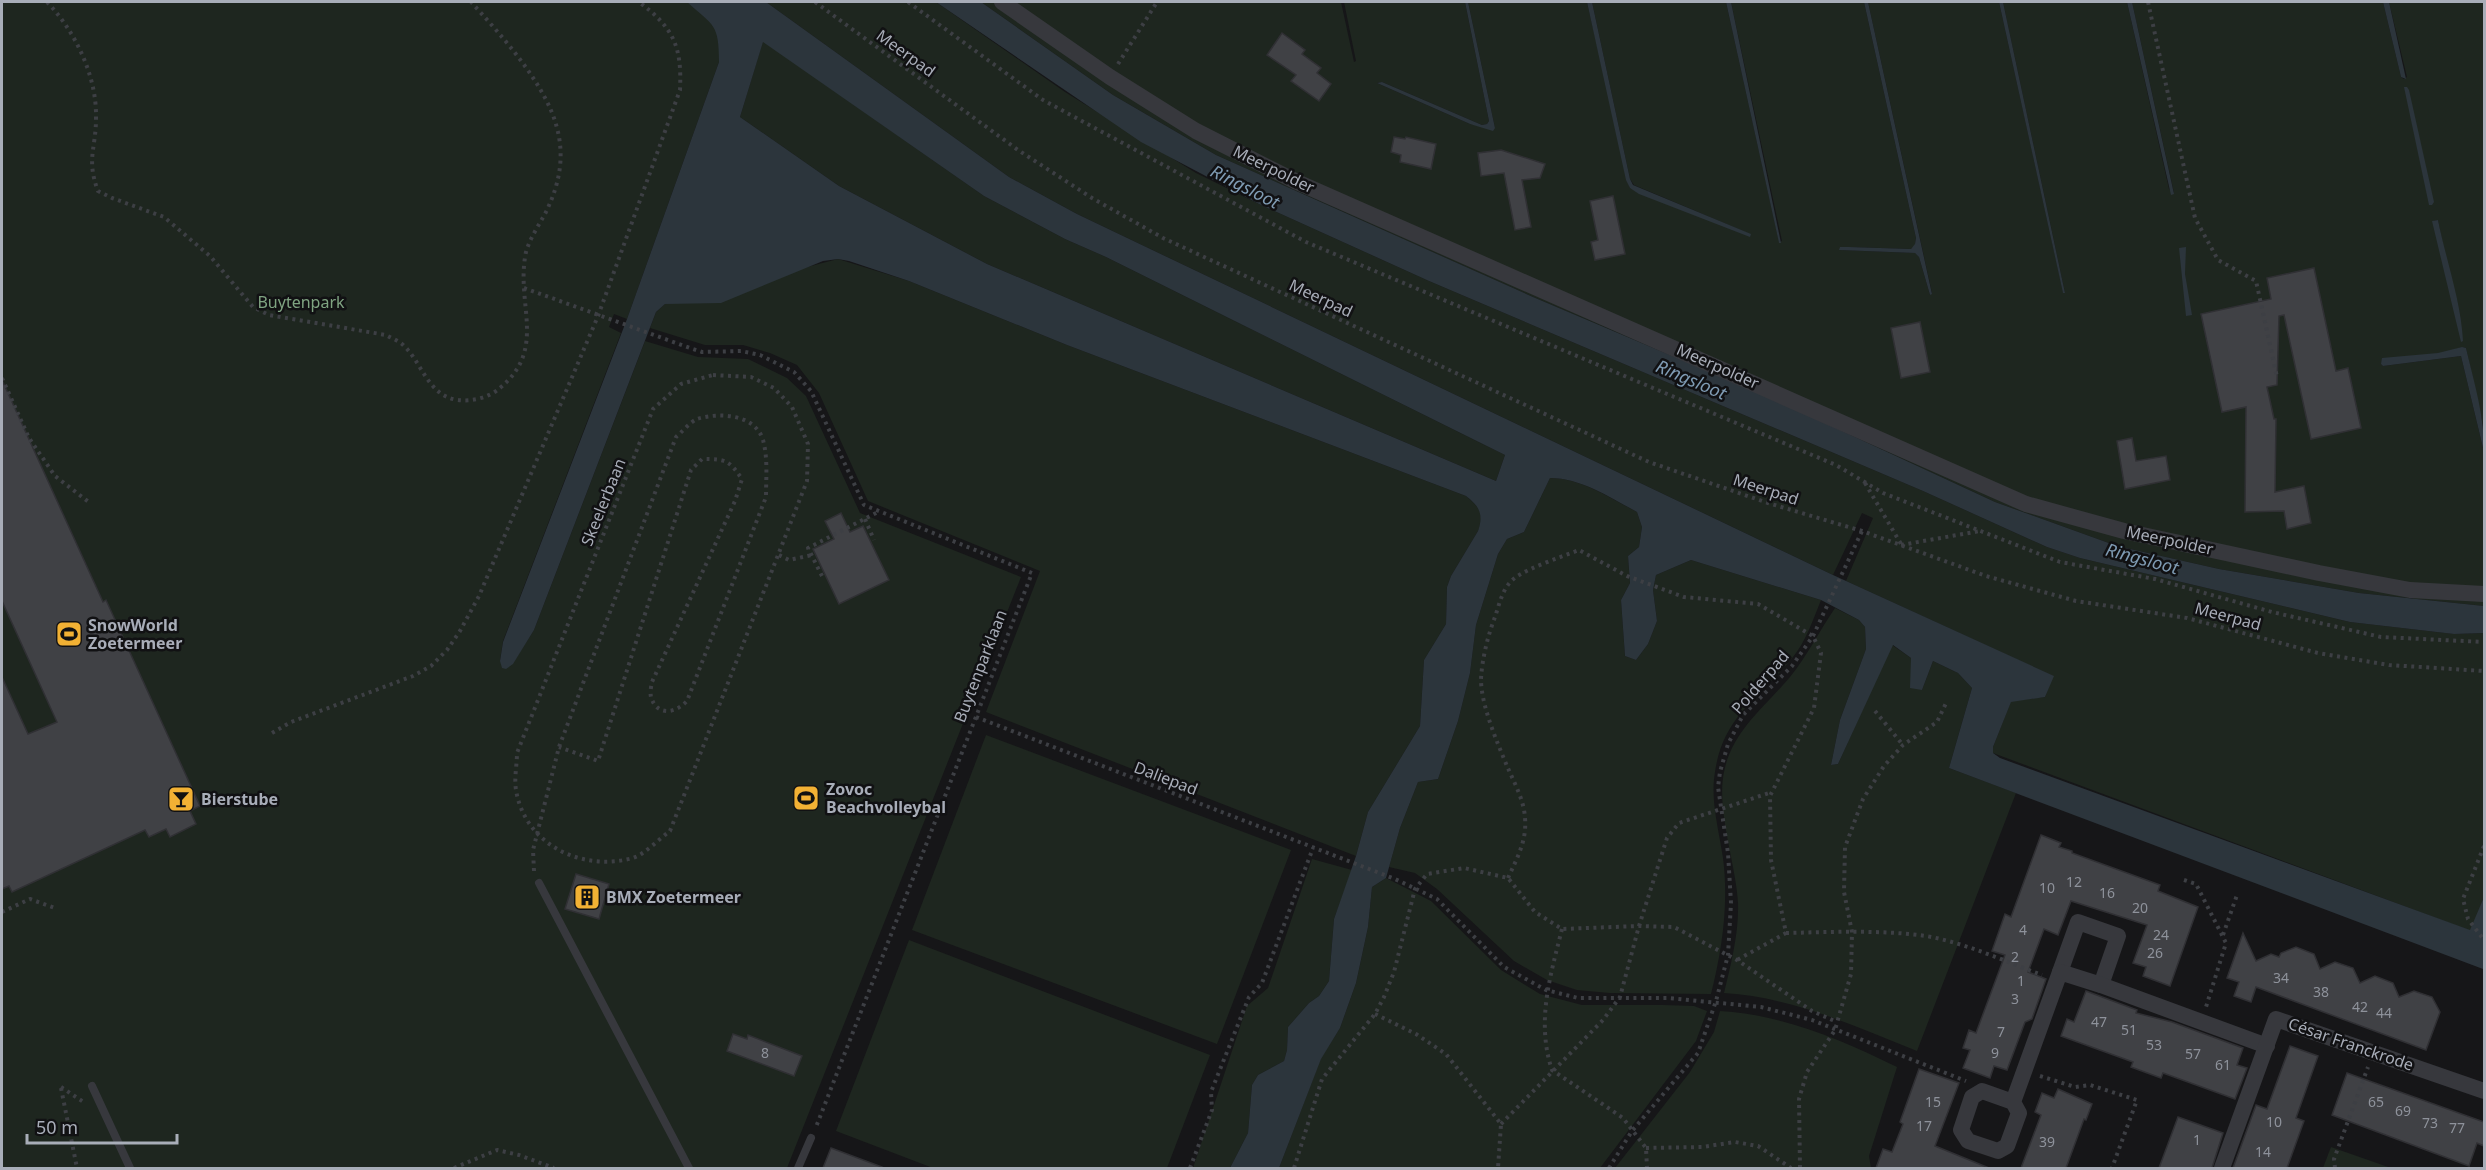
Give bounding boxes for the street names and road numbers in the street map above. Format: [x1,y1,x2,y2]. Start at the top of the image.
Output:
street label: Meerpad [872,24,940,82]
street label: Meerpolder [1229,140,1319,198]
street label: Meerpad [1286,274,1356,322]
street label: Meerpolder [1673,338,1763,394]
street label: Skeelerbaan [575,455,631,549]
street label: Meerpad [1730,468,1802,510]
street label: Meerpolder [2125,520,2216,560]
street label: Meerpad [2192,597,2264,635]
street label: Buytenparklaan [948,606,1012,726]
street label: Polderpad [1726,645,1794,719]
street label: Daliepad [1131,756,1201,800]
street label: César Franckrode [2285,1012,2417,1076]

